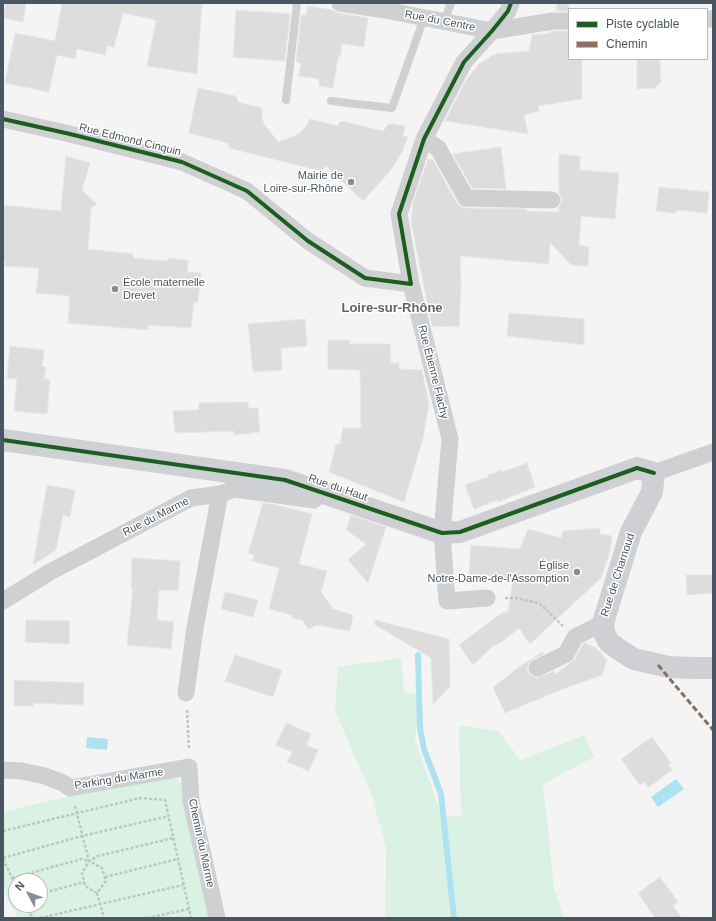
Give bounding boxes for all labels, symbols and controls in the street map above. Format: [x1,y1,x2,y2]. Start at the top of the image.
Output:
street label: Rue du Centre [404,8,476,34]
legend [568,8,708,60]
text: Piste cyclable [606,17,679,31]
text: Chemin [606,37,647,51]
street label: Rue Edmond Cinquin [78,121,182,159]
place label: Mairie de Loire-sur-Rhône [264,169,343,195]
marker: Mairie de Loire-sur-Rhône [346,177,356,187]
place label: École maternelle Drevet [123,276,205,302]
marker: École maternelle Drevet [110,284,120,294]
district label: Loire-sur-Rhône [341,300,443,316]
street label: Rue Étienne Flachy [415,324,451,420]
street label: Rue du Haut [307,472,369,504]
street label: Rue du Marme [121,495,191,539]
street label: Rue de Charnoud [598,532,638,618]
place label: Église Notre-Dame-de-l'Assomption [428,559,569,585]
marker: Église Notre-Dame-de-l'Assomption [572,567,582,577]
street label: Parking du Marme [74,765,164,793]
street label: Chemin du Marme [185,797,217,889]
north arrow [8,873,48,913]
text: N [13,879,27,893]

